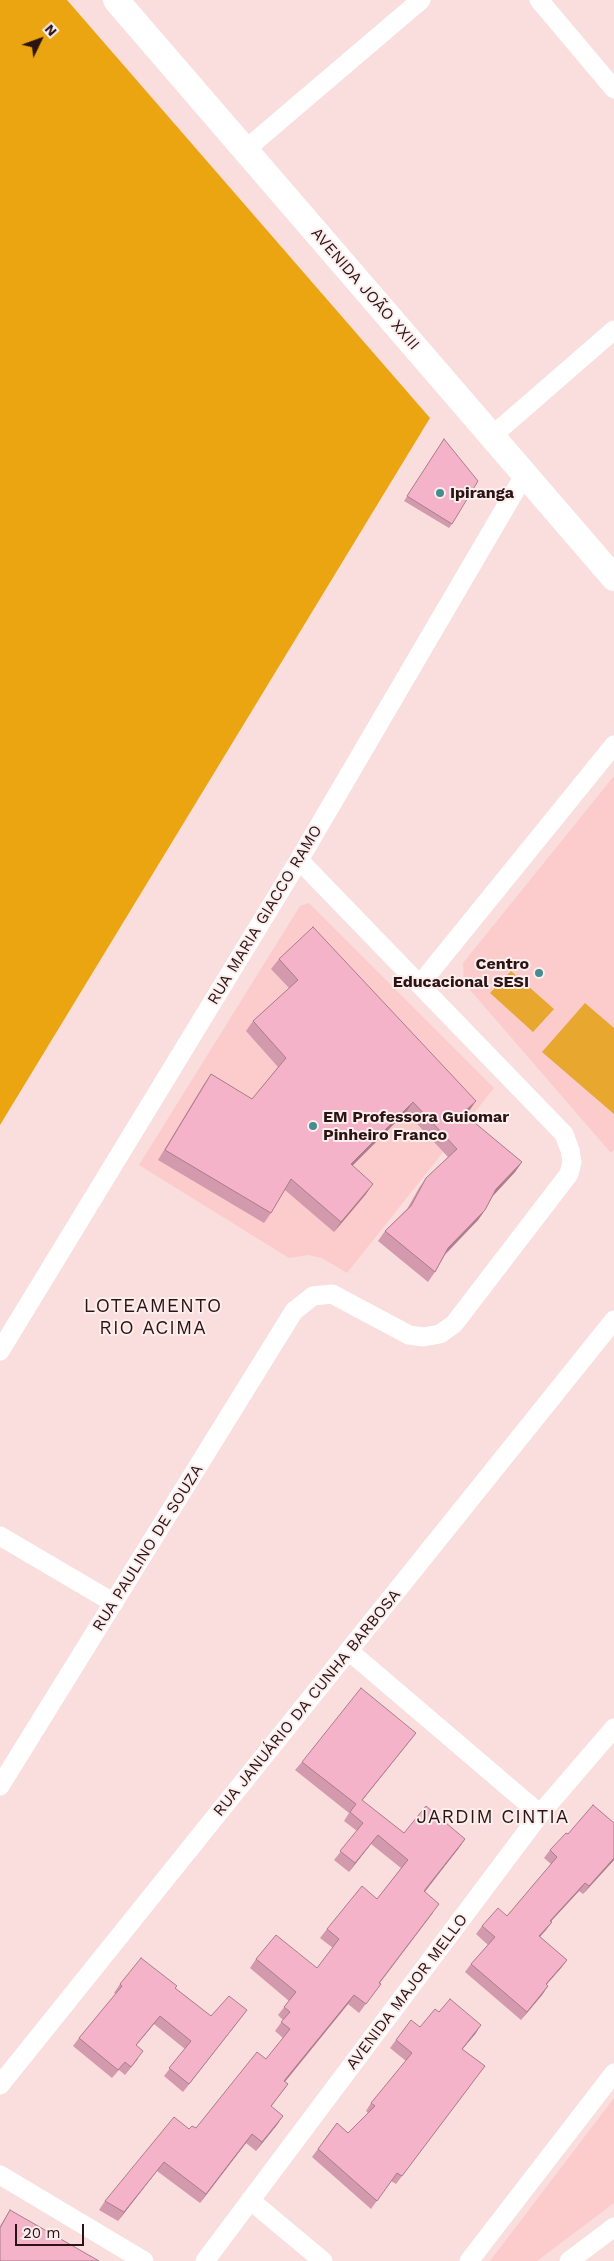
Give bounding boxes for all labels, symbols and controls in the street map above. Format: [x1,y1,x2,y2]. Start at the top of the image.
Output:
north arrow [15,15,65,65]
text: N [42,21,61,39]
street label: AVENIDA JOÃO XXIII [307,224,423,354]
place label: Ipiranga [450,483,514,503]
marker: Ipiranga [434,487,446,499]
street label: RUA MARIA GIACCO RAMO [204,822,326,1008]
place label: Centro Educacional SESI [393,954,529,992]
marker: Centro Educacional SESI [533,967,545,979]
place label: EM Professora Guiomar Pinheiro Franco [323,1107,509,1145]
marker: EM Professora Guiomar Pinheiro Franco [307,1120,319,1132]
district label: LOTEAMENTO RIO ACIMA [83,1295,223,1339]
street label: RUA PAULINO DE SOUZA [89,1461,207,1635]
street label: RUA JANUÁRIO DA CUNHA BARBOSA [209,1586,405,1820]
district label: JARDIM CINTIA [415,1806,571,1828]
street label: AVENIDA MAJOR MELLO [342,1910,472,2074]
scale bar [18,2214,86,2246]
text: 20 m [23,2224,61,2242]

